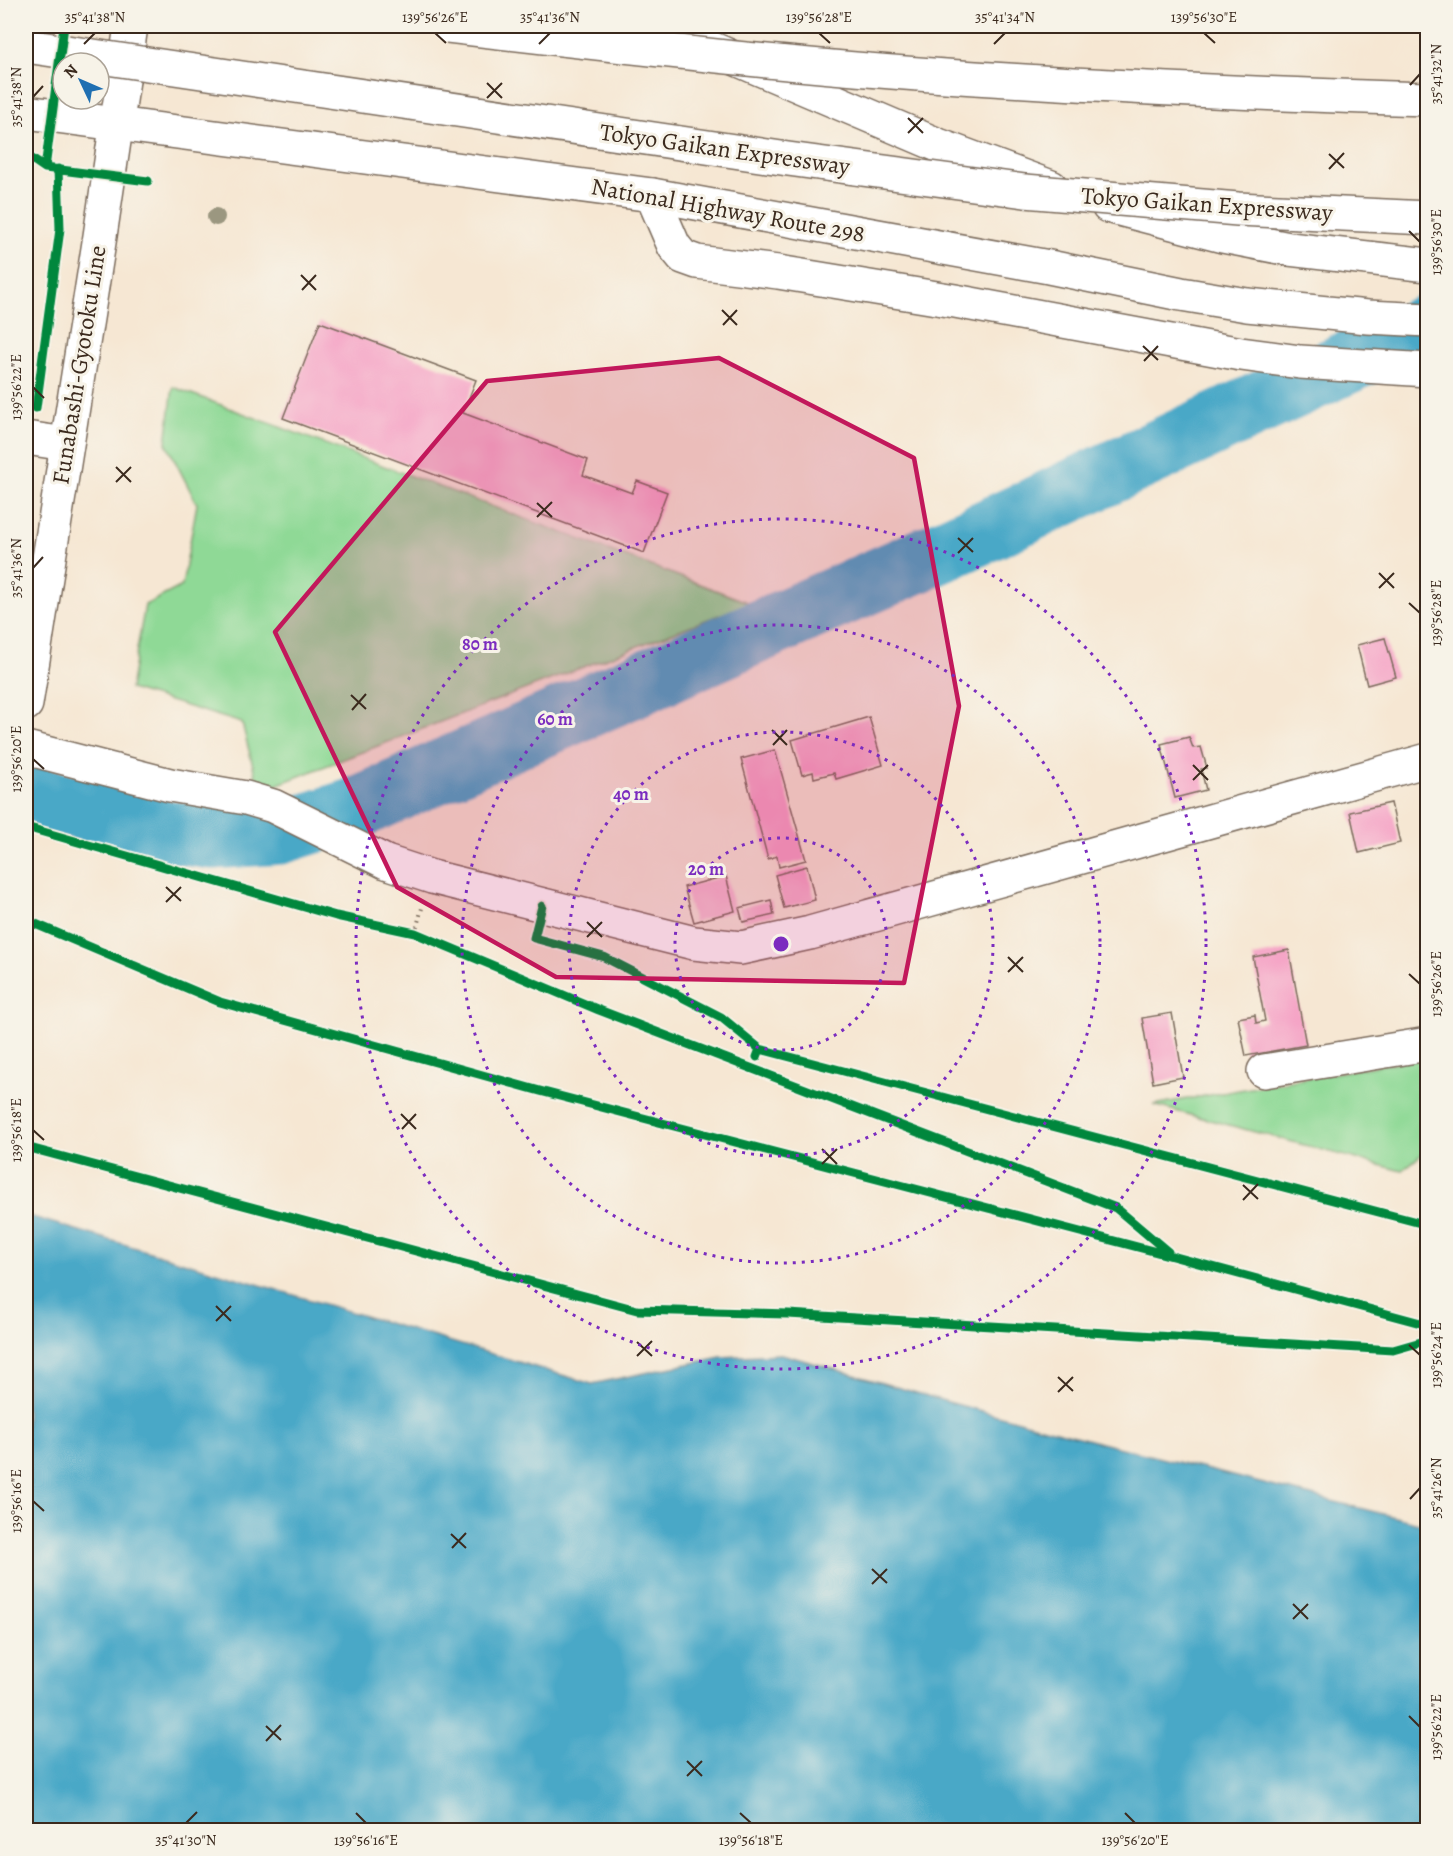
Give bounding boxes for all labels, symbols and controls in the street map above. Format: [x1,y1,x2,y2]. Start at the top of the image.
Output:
text: 35°41'38"N [65,7,125,27]
text: 139°56'26"E [402,7,468,27]
text: 35°41'36"N [520,7,580,27]
text: 139°56'28"E [786,7,852,27]
text: 35°41'34"N [975,7,1035,27]
text: 139°56'30"E [1171,7,1237,27]
text: 35°41'32"N [1426,44,1446,104]
north arrow [51,51,111,111]
text: N [59,59,83,83]
text: 35°41'38"N [6,67,26,127]
street label: Tokyo Gaikan Expressway [598,116,852,182]
street label: National Highway Route 298 [589,170,867,250]
street label: Tokyo Gaikan Expressway [1080,179,1334,229]
text: 139°56'30"E [1426,209,1446,275]
street label: Funabashi-Gyotoku Line [44,243,114,487]
text: 139°56'22"E [6,354,26,420]
text: 35°41'36"N [6,538,26,598]
text: 139°56'28"E [1426,580,1446,646]
text: 80 m [462,632,498,656]
text: 60 m [537,707,573,731]
text: 139°56'20"E [6,725,26,793]
text: 40 m [613,782,649,806]
text: 20 m [688,857,724,881]
centre of rings [771,934,791,954]
text: 139°56'26"E [1426,951,1446,1017]
text: 139°56'18"E [6,1098,26,1162]
text: 139°56'24"E [1426,1322,1446,1388]
text: 35°41'26"N [1426,1457,1446,1519]
text: 139°56'16"E [6,1469,26,1533]
text: 139°56'22"E [1426,1694,1446,1760]
text: 35°41'30"N [155,1830,217,1850]
text: 139°56'16"E [334,1830,398,1850]
text: 139°56'18"E [719,1830,783,1850]
text: 139°56'20"E [1101,1830,1169,1850]

